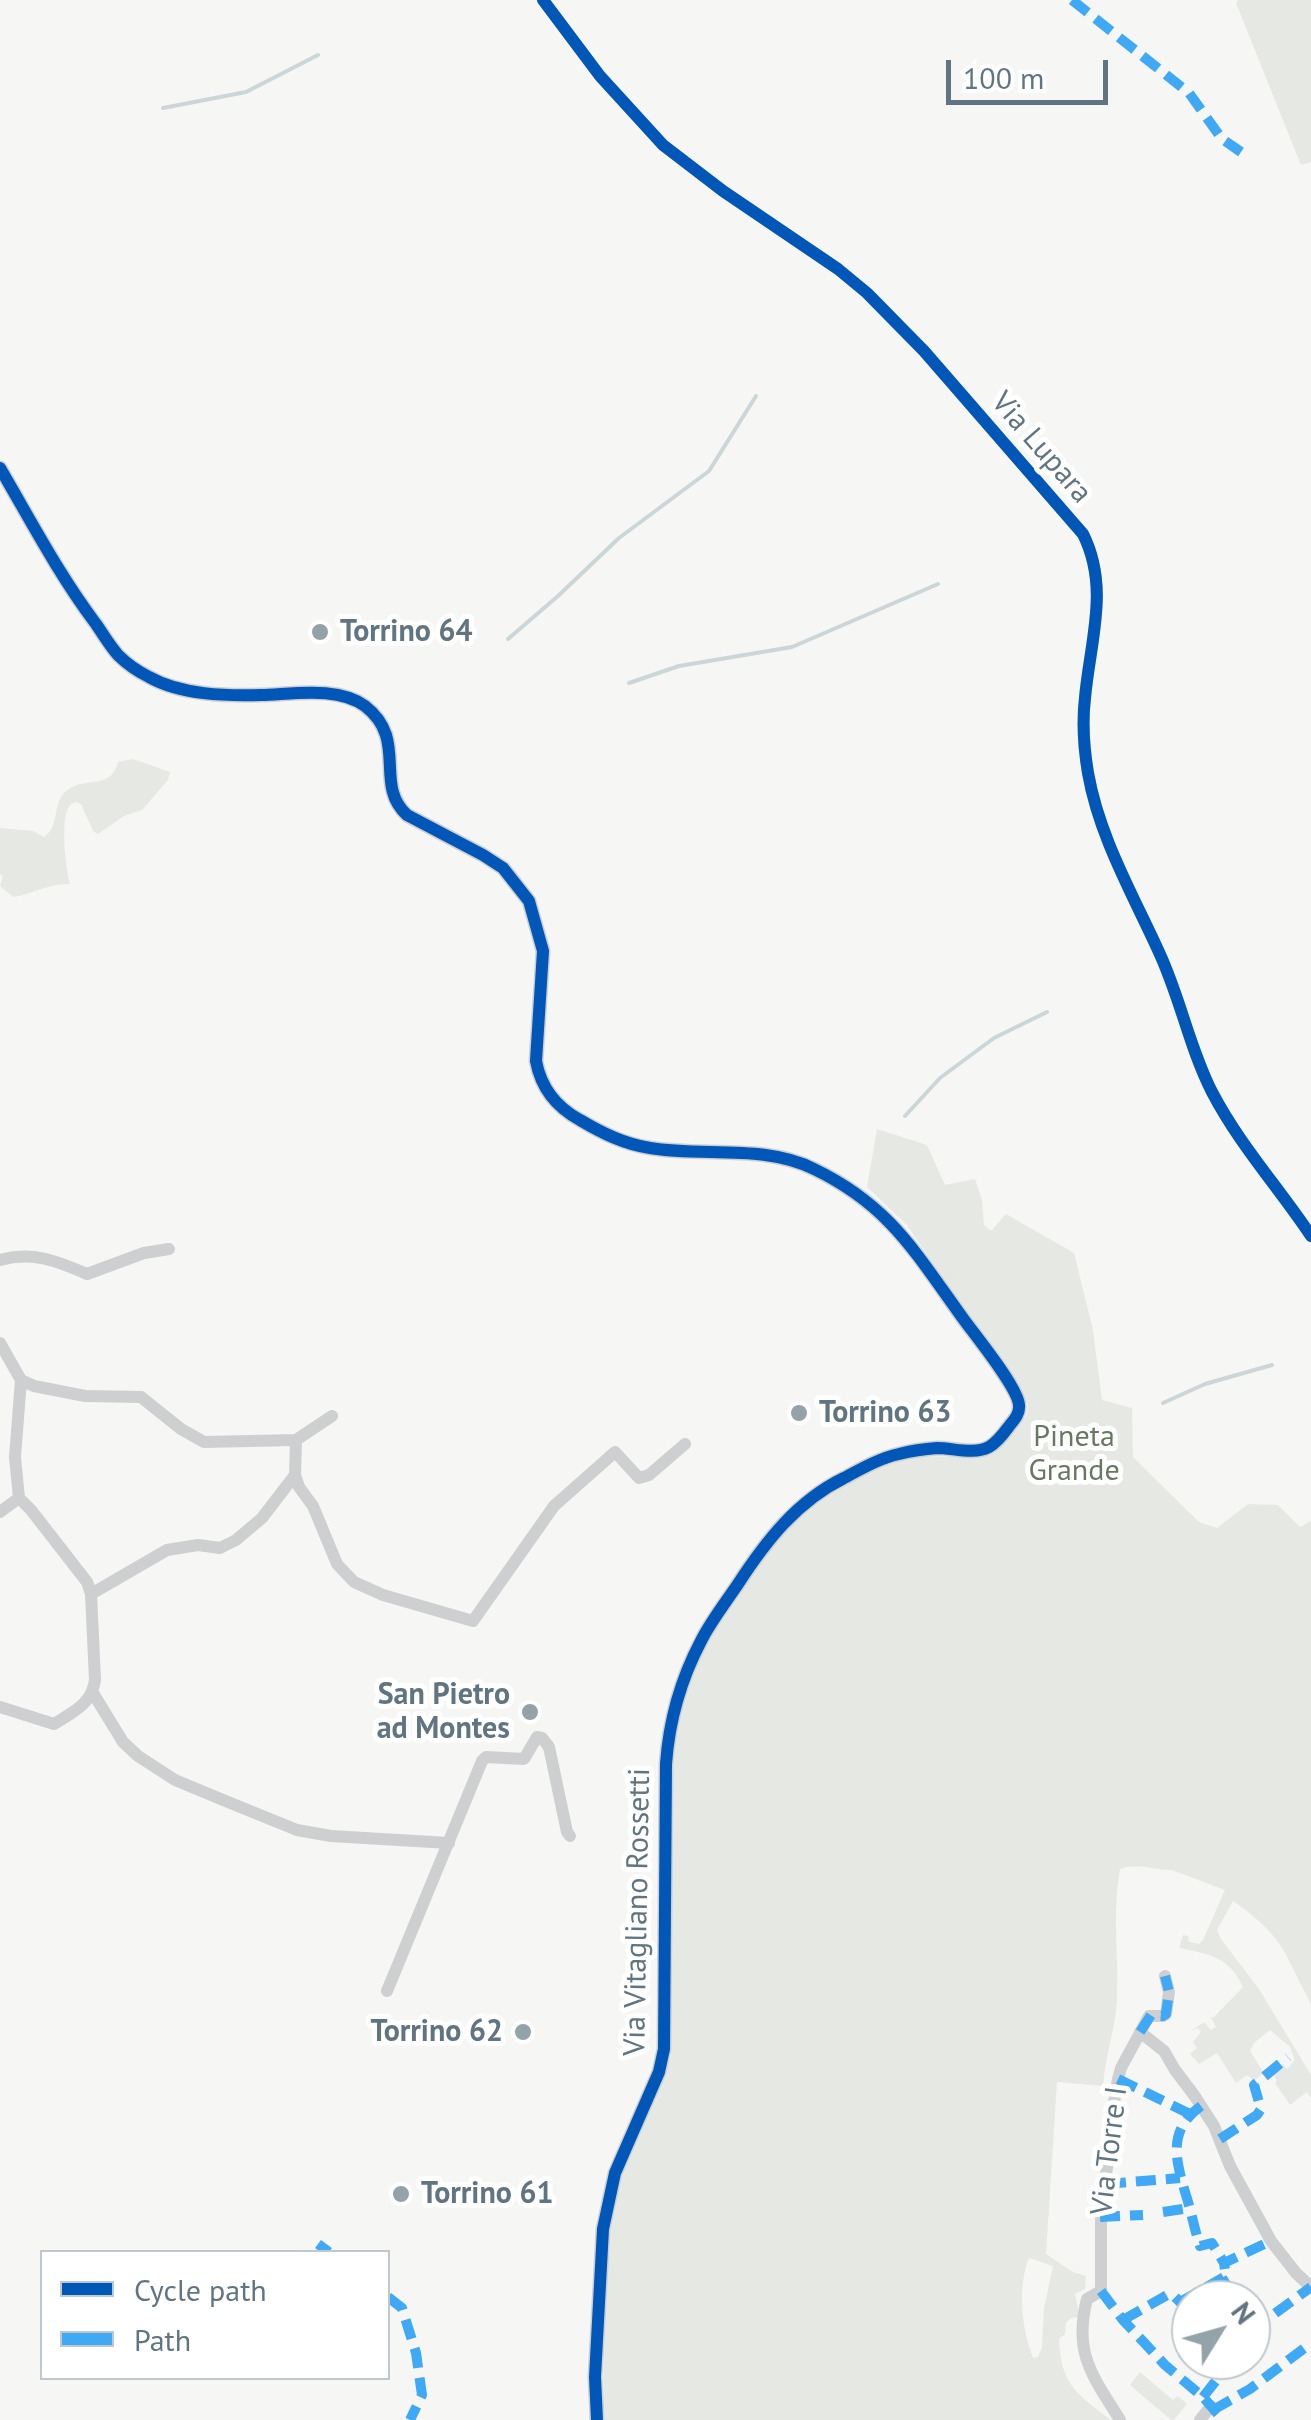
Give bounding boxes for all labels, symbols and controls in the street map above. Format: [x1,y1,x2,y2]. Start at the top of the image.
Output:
scale bar [951,40,1114,102]
text: 100 m [963,58,1044,97]
street label: Via Lupara [983,385,1099,511]
place label: Torrino 64 [340,614,473,650]
marker: Torrino 64 [309,621,331,643]
place label: Torrino 63 [819,1395,952,1431]
marker: Torrino 63 [788,1402,810,1424]
park label: Pineta Grande [1028,1419,1120,1490]
place label: San Pietro ad Montes [377,1677,510,1748]
marker: San Pietro ad Montes [519,1701,541,1723]
street label: Via Vitagliano Rossetti [617,1768,659,2056]
place label: Torrino 62 [370,2014,503,2050]
marker: Torrino 62 [512,2021,534,2043]
street label: Via Torre I [1084,2085,1136,2217]
place label: Torrino 61 [421,2176,554,2212]
marker: Torrino 61 [390,2183,412,2205]
legend [40,2250,390,2380]
text: Cycle path [134,2270,267,2309]
north arrow [1171,2280,1271,2380]
text: N [1223,2294,1264,2331]
text: Path [134,2320,191,2359]

